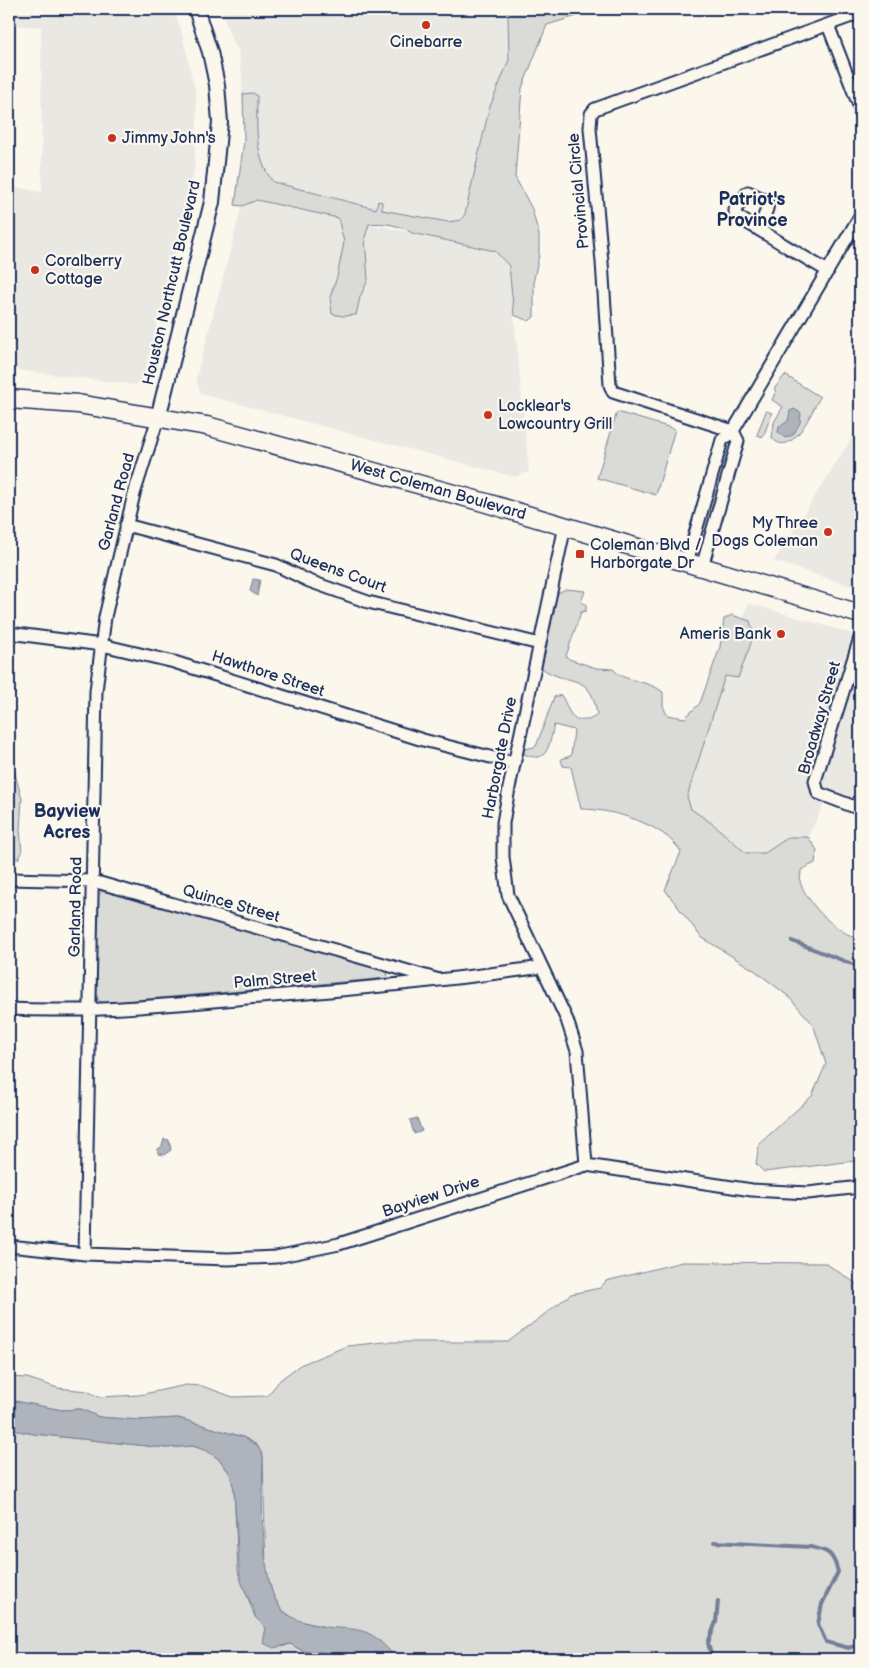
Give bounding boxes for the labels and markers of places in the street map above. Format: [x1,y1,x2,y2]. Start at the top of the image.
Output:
marker: Cinebarre [420,19,432,31]
place label: Cinebarre [390,33,463,52]
place label: Jimmy John's [122,129,216,148]
marker: Jimmy John's [106,132,118,144]
place label: Coralberry Cottage [45,252,122,289]
marker: Coralberry Cottage [29,264,41,276]
place label: Locklear's Lowcountry Grill [498,397,612,434]
marker: Locklear's Lowcountry Grill [482,409,494,421]
place label: My Three Dogs Coleman [711,514,819,551]
marker: My Three Dogs Coleman [822,526,834,538]
place label: Coleman Blvd / Harborgate Dr [590,536,702,573]
marker: Coleman Blvd / Harborgate Dr [574,548,586,560]
place label: Ameris Bank [680,625,771,644]
marker: Ameris Bank [775,628,787,640]

